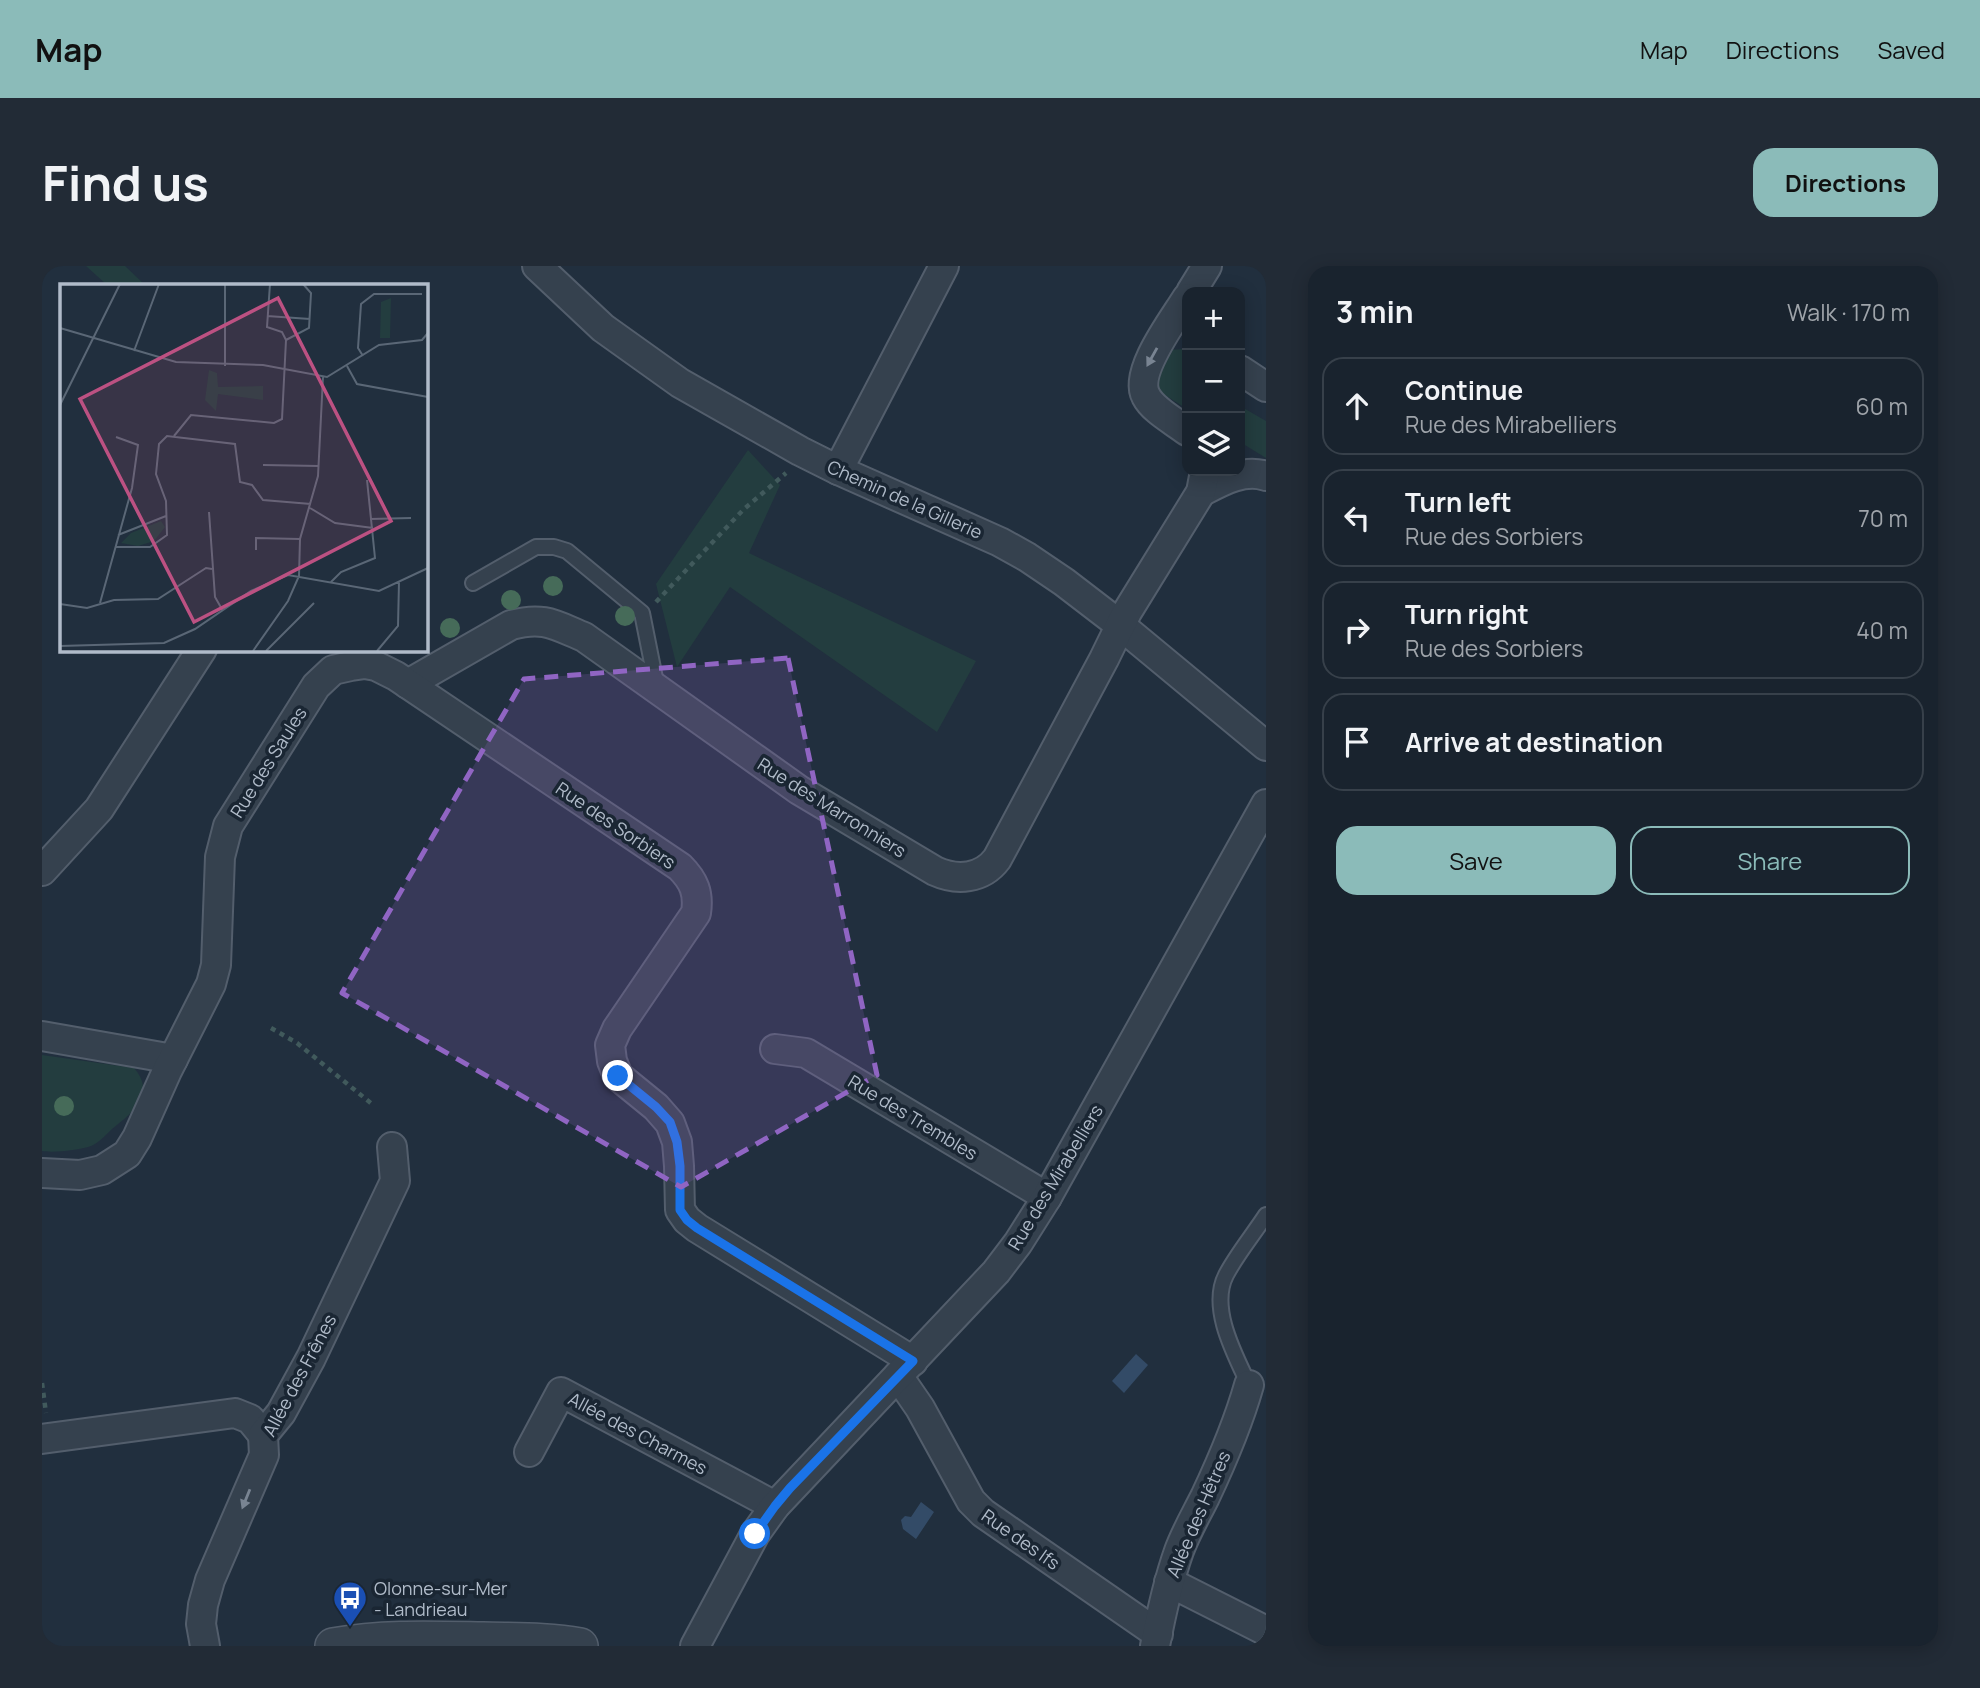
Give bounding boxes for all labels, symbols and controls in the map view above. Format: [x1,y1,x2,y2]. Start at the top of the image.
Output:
text: Map [35,27,103,72]
text: Map [1640,33,1688,66]
text: Directions [1726,33,1839,66]
text: Saved [1877,33,1945,66]
button: Directions [1753,148,1938,217]
text: Find us [42,149,209,216]
inset map [60,284,427,651]
map controls [1182,287,1245,476]
button: + [1182,287,1245,350]
text: 3 min [1336,291,1414,332]
text: Walk · 170 m [1787,296,1910,328]
one-way arrow [1146,347,1158,366]
button: − [1182,350,1245,413]
text: Continue [1405,372,1523,408]
icon: ahead [1338,387,1376,425]
text: 60 m [1856,390,1908,422]
text: Rue des Mirabelliers [1405,408,1617,440]
button: layers [1182,413,1245,476]
street label: Chemin de la Gillerie [824,454,986,544]
text: Turn left [1405,484,1512,520]
icon: left [1338,499,1376,537]
text: 70 m [1858,502,1908,534]
text: Rue des Sorbiers [1405,520,1583,552]
text: Turn right [1405,596,1529,632]
icon: right [1338,611,1376,649]
text: 40 m [1856,614,1908,646]
text: Rue des Sorbiers [1405,632,1583,664]
street label: Rue des Saules [224,702,312,822]
icon: arrive [1338,723,1376,761]
text: Arrive at destination [1405,724,1663,760]
street label: Rue des Marronniers [753,752,911,862]
street label: Rue des Sorbiers [551,776,681,874]
button: Save [1336,826,1616,895]
button: Share [1630,826,1910,895]
route end [602,1060,633,1091]
street label: Rue des Trembles [844,1069,982,1165]
street label: Rue des Mirabelliers [1002,1100,1108,1254]
street label: Allée des Frênes [257,1310,341,1440]
street label: Allée des Charmes [564,1386,712,1480]
street label: Allée des Hêtres [1161,1447,1235,1581]
one-way arrow [240,1489,251,1510]
street label: Rue des Ifs [977,1503,1065,1575]
route start [739,1518,770,1549]
place label: Olonne-sur-Mer - Landrieau [374,1576,508,1621]
bus stop icon: Olonne-sur-Mer - Landrieau [331,1579,369,1628]

